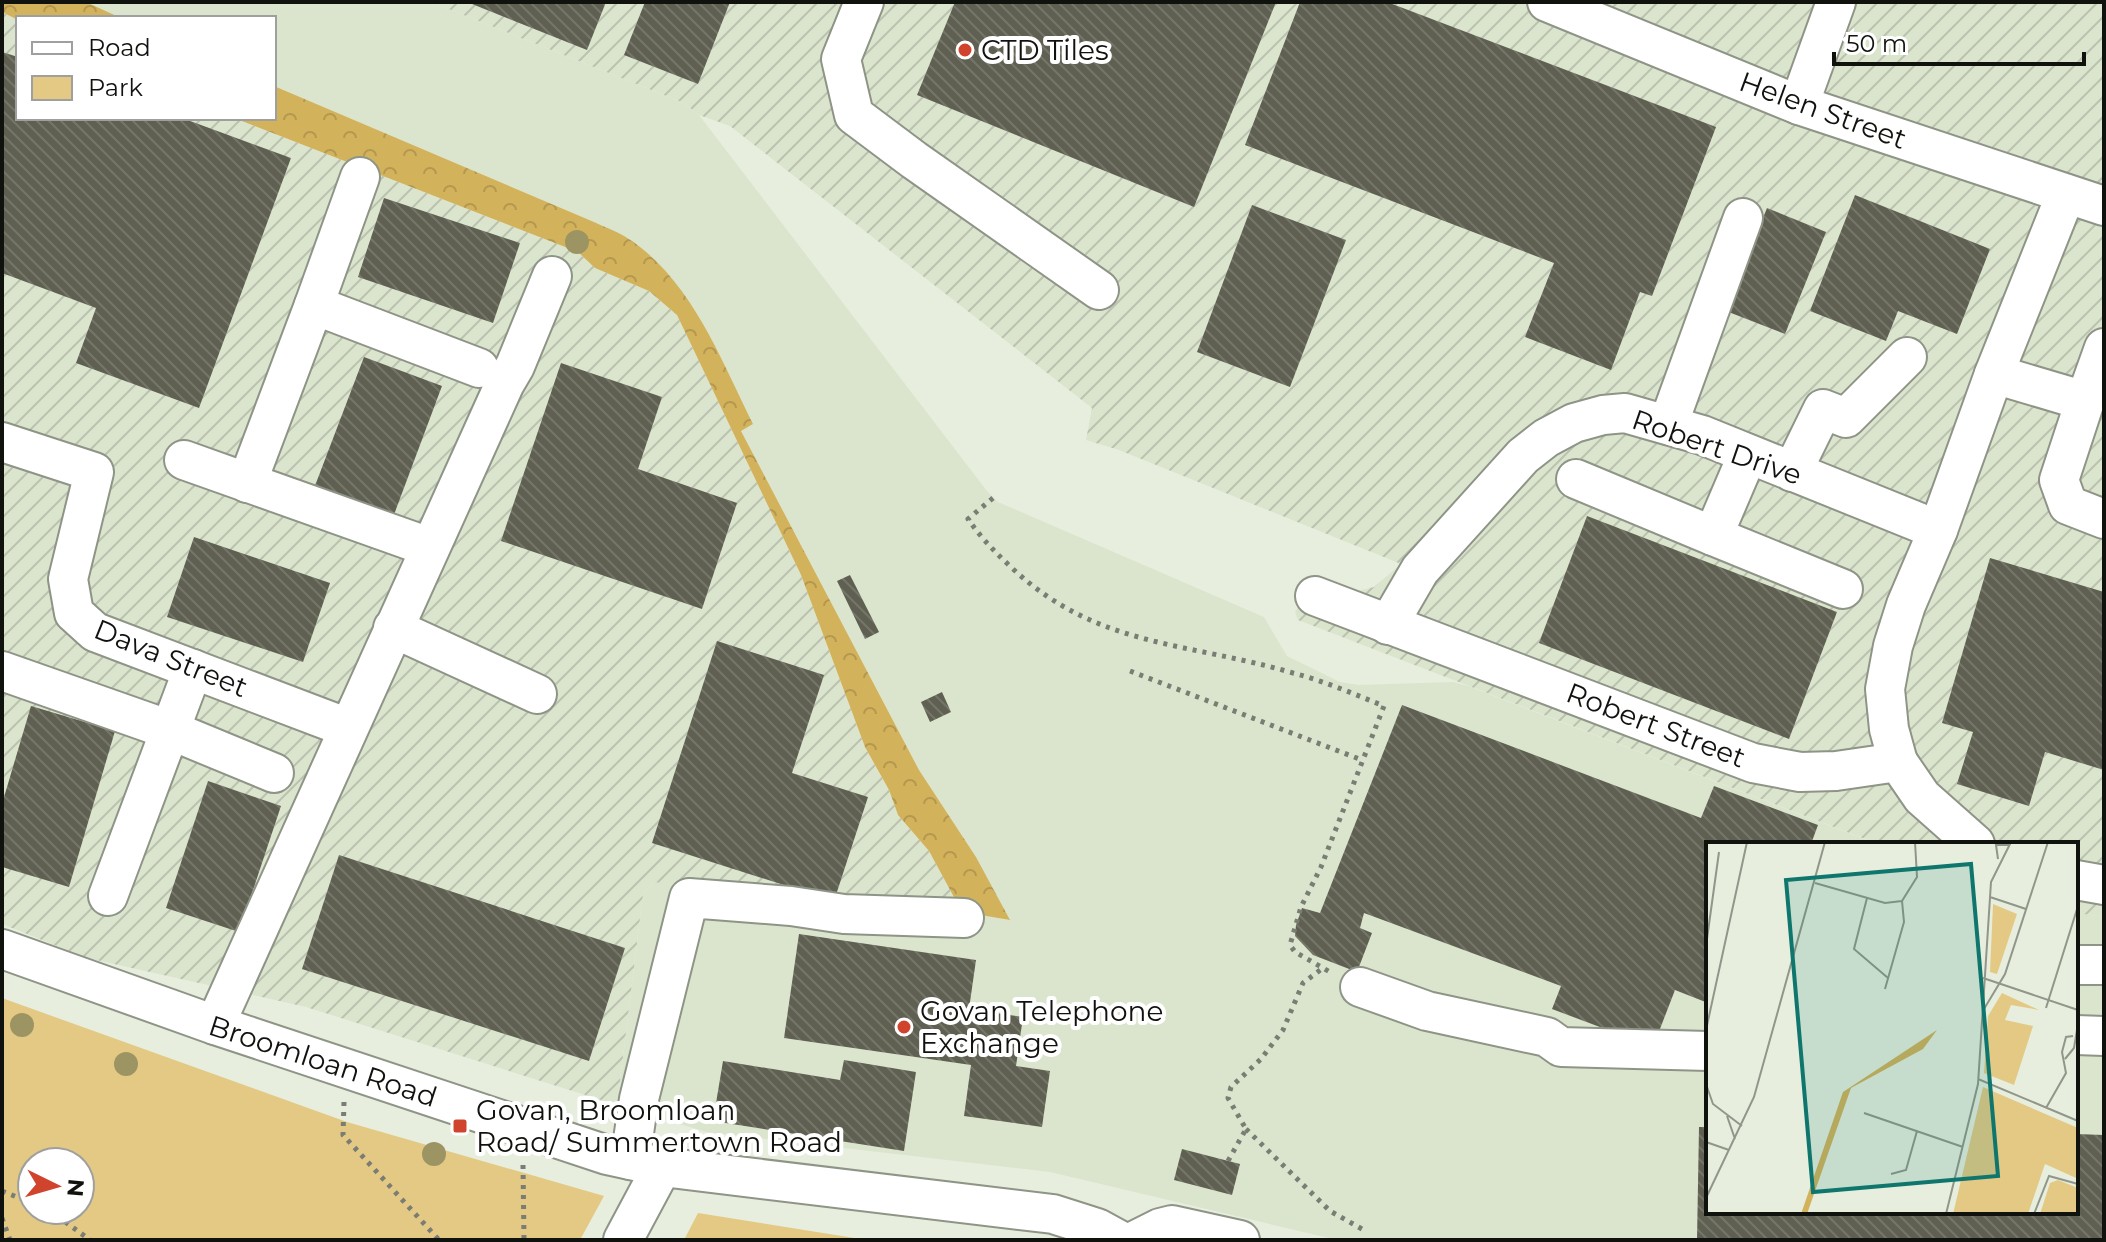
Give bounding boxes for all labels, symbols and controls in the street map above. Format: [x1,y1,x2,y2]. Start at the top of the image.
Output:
legend [16,16,276,120]
scale bar [1834,16,2084,66]
text: 50 m [1846,29,1907,58]
text: Road [88,33,151,62]
place label: CTD Tiles [981,33,1109,67]
marker: CTD Tiles [956,41,974,59]
street label: Helen Street [1735,64,1911,156]
text: Park [88,73,143,102]
street label: Robert Drive [1628,402,1806,492]
street label: Dava Street [89,612,253,704]
street label: Robert Street [1562,675,1750,775]
inset map [1706,842,2078,1214]
place label: Govan Telephone Exchange [920,994,1163,1060]
street label: Broomloan Road [205,1008,441,1114]
marker: Govan Telephone Exchange [895,1018,913,1036]
place label: Govan, Broomloan Road/ Summertown Road [476,1093,842,1159]
marker: Govan, Broomloan Road/ Summertown Road [451,1117,469,1135]
north arrow [16,1146,96,1226]
text: N [61,1178,90,1198]

